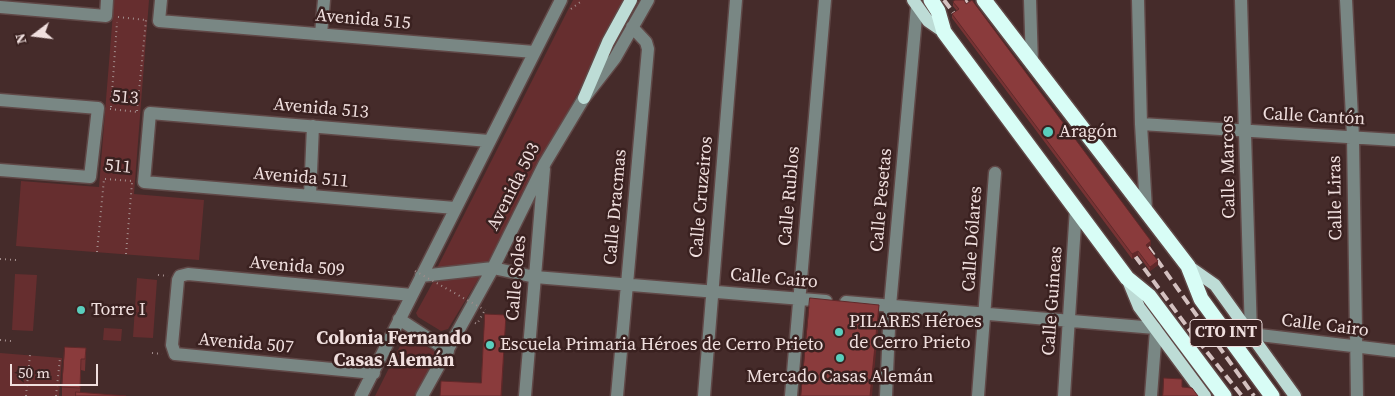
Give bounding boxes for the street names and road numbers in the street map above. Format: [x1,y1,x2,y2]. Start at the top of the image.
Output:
street label: Avenida 515 [315,5,411,35]
street label: 513 [111,86,139,110]
street label: Avenida 513 [273,94,369,124]
street label: Calle Cantón [1262,104,1366,130]
street label: Calle Marcos [1217,115,1241,219]
street label: Calle Cruzeiros [686,135,718,259]
street label: Avenida 503 [483,140,545,234]
street label: Calle Rublos [775,145,805,247]
street label: Calle Pesetas [867,147,897,253]
street label: Calle Dracmas [600,148,632,266]
street label: 511 [104,155,132,179]
street label: Calle Liras [1324,155,1348,241]
street label: Avenida 511 [253,163,349,193]
street label: Calle Dólares [959,185,987,293]
street label: Calle Soles [502,234,532,322]
street label: Calle Guineas [1038,246,1068,356]
street label: Avenida 509 [249,252,345,282]
street label: Calle Cairo [729,264,819,294]
street label: Calle Cairo [1280,310,1370,342]
road number: CTO INT [1190,319,1262,346]
street label: Avenida 507 [198,329,294,359]

